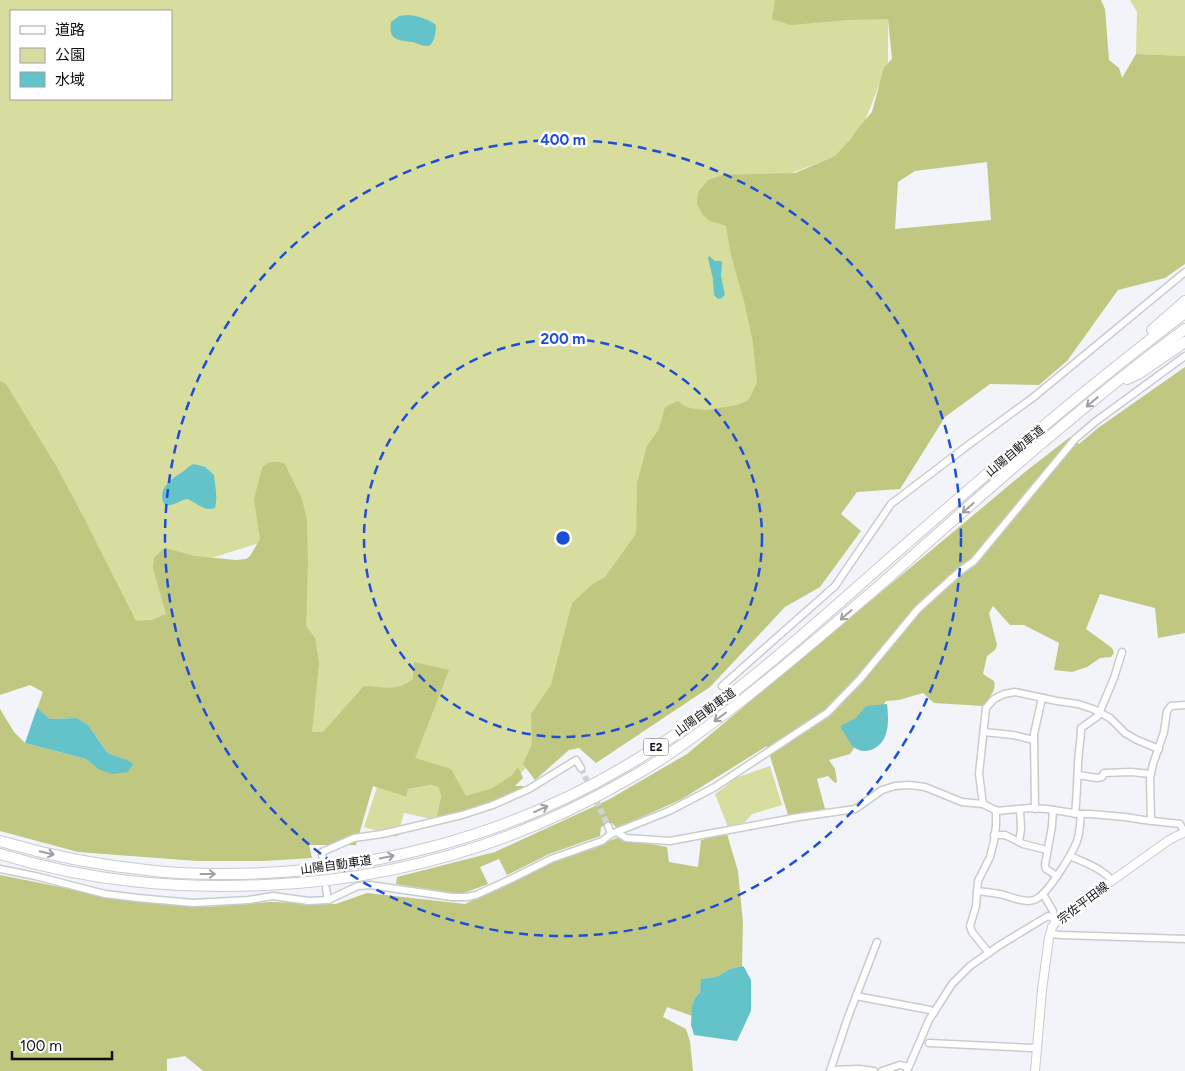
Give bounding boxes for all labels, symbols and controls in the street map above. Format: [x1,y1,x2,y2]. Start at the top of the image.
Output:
legend [10,10,172,100]
text: 道路 [55,21,85,39]
text: 公園 [55,46,85,64]
text: 水域 [55,71,85,89]
text: 400 m [540,131,586,149]
text: 200 m [541,330,585,348]
one-way arrow [1085,397,1098,408]
street label: 山陽自動車道 [983,422,1047,480]
one-way arrow [961,502,974,513]
centre of rings [554,529,572,547]
one-way arrow [839,609,852,621]
street label: 山陽自動車道 [672,685,738,739]
one-way arrow [714,712,727,723]
road number: E2 [644,739,668,756]
one-way arrow [533,803,548,813]
one-way arrow [39,849,55,858]
one-way arrow [378,852,394,862]
street label: 山陽自動車道 [299,853,373,877]
one-way arrow [200,869,216,878]
street label: 宗佐平田線 [1055,879,1111,927]
scale bar [12,1028,112,1060]
text: 100 m [20,1037,62,1055]

